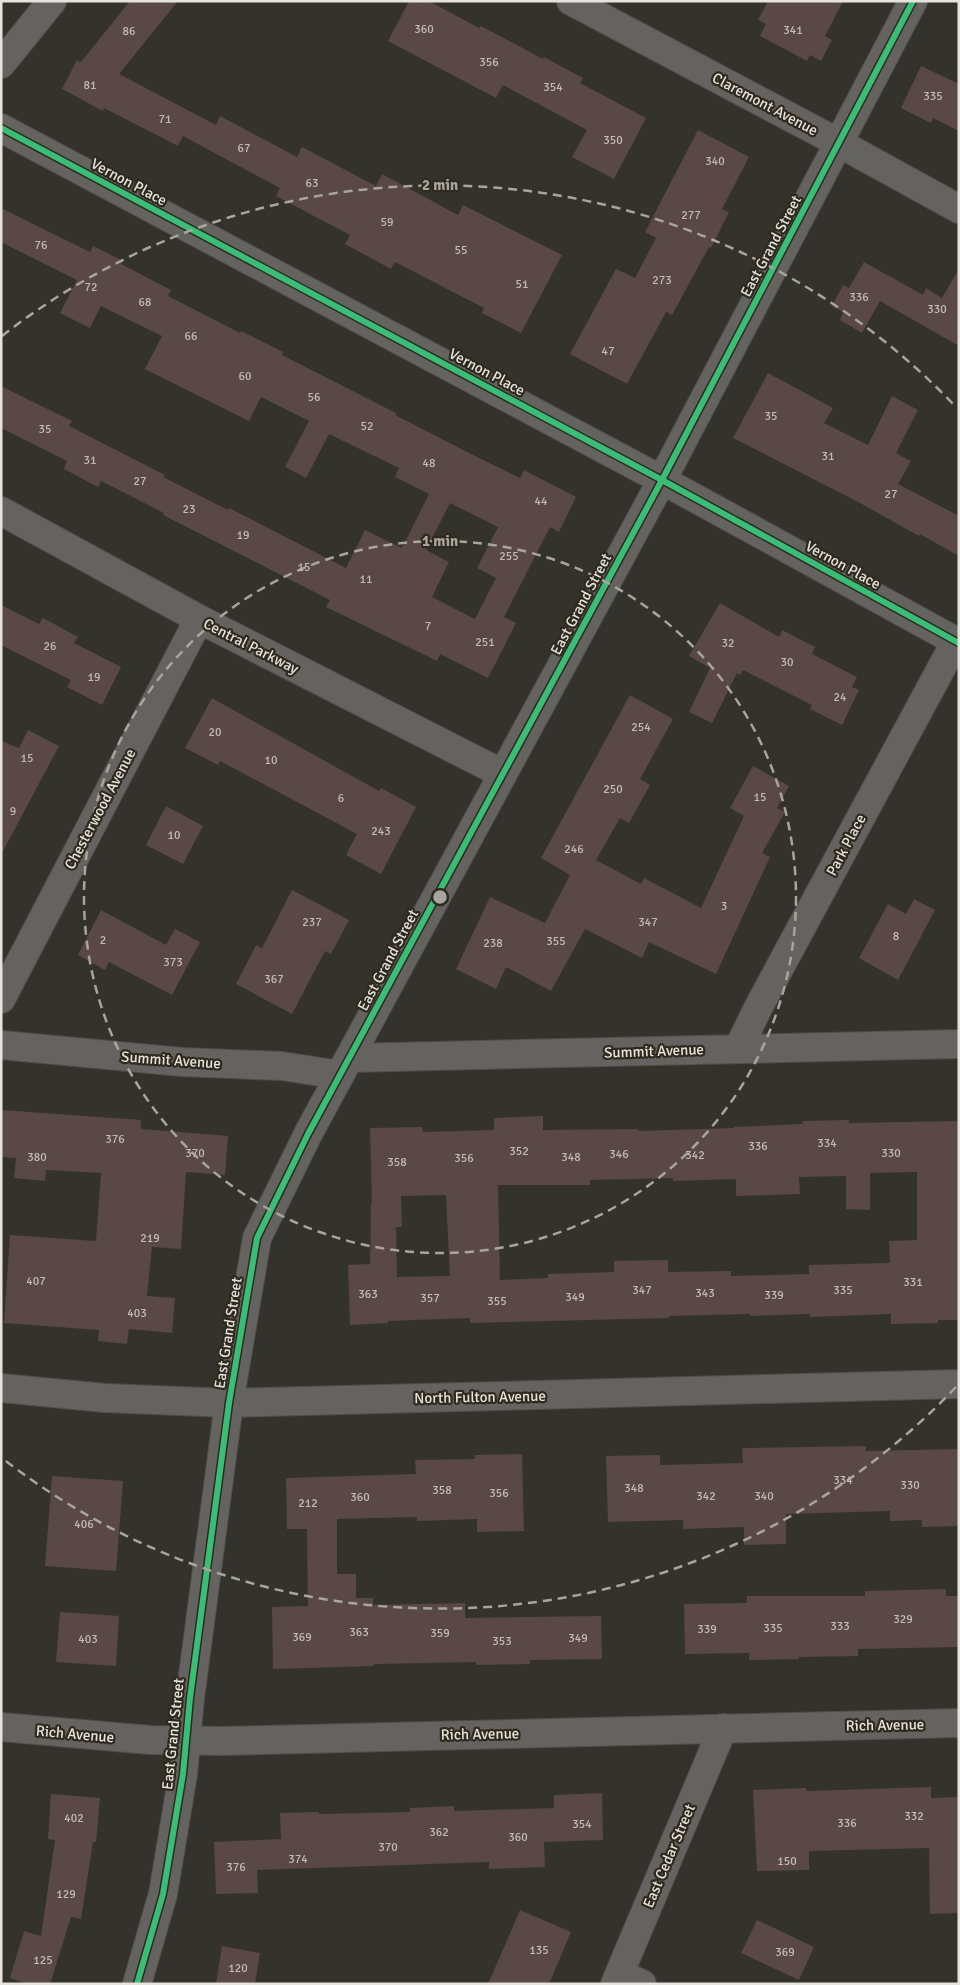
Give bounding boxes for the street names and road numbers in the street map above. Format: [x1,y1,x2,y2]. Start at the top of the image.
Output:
street label: Claremont Avenue [709,69,821,139]
street label: Vernon Place [88,154,170,210]
street label: East Grand Street [737,192,805,300]
street label: Vernon Place [446,344,528,400]
street label: Vernon Place [802,537,884,593]
street label: East Grand Street [547,550,615,658]
street label: Central Parkway [200,614,302,678]
street label: Chesterwood Avenue [61,746,139,872]
street label: Park Place [822,811,870,879]
street label: East Grand Street [354,906,422,1014]
street label: Summit Avenue [604,1040,704,1062]
street label: Summit Avenue [121,1048,221,1072]
street label: East Grand Street [210,1276,246,1390]
street label: North Fulton Avenue [414,1387,546,1407]
street label: East Grand Street [158,1677,188,1791]
street label: Rich Avenue [846,1715,924,1735]
street label: Rich Avenue [35,1722,115,1746]
street label: Rich Avenue [441,1724,519,1744]
street label: East Cedar Street [639,1801,699,1911]

